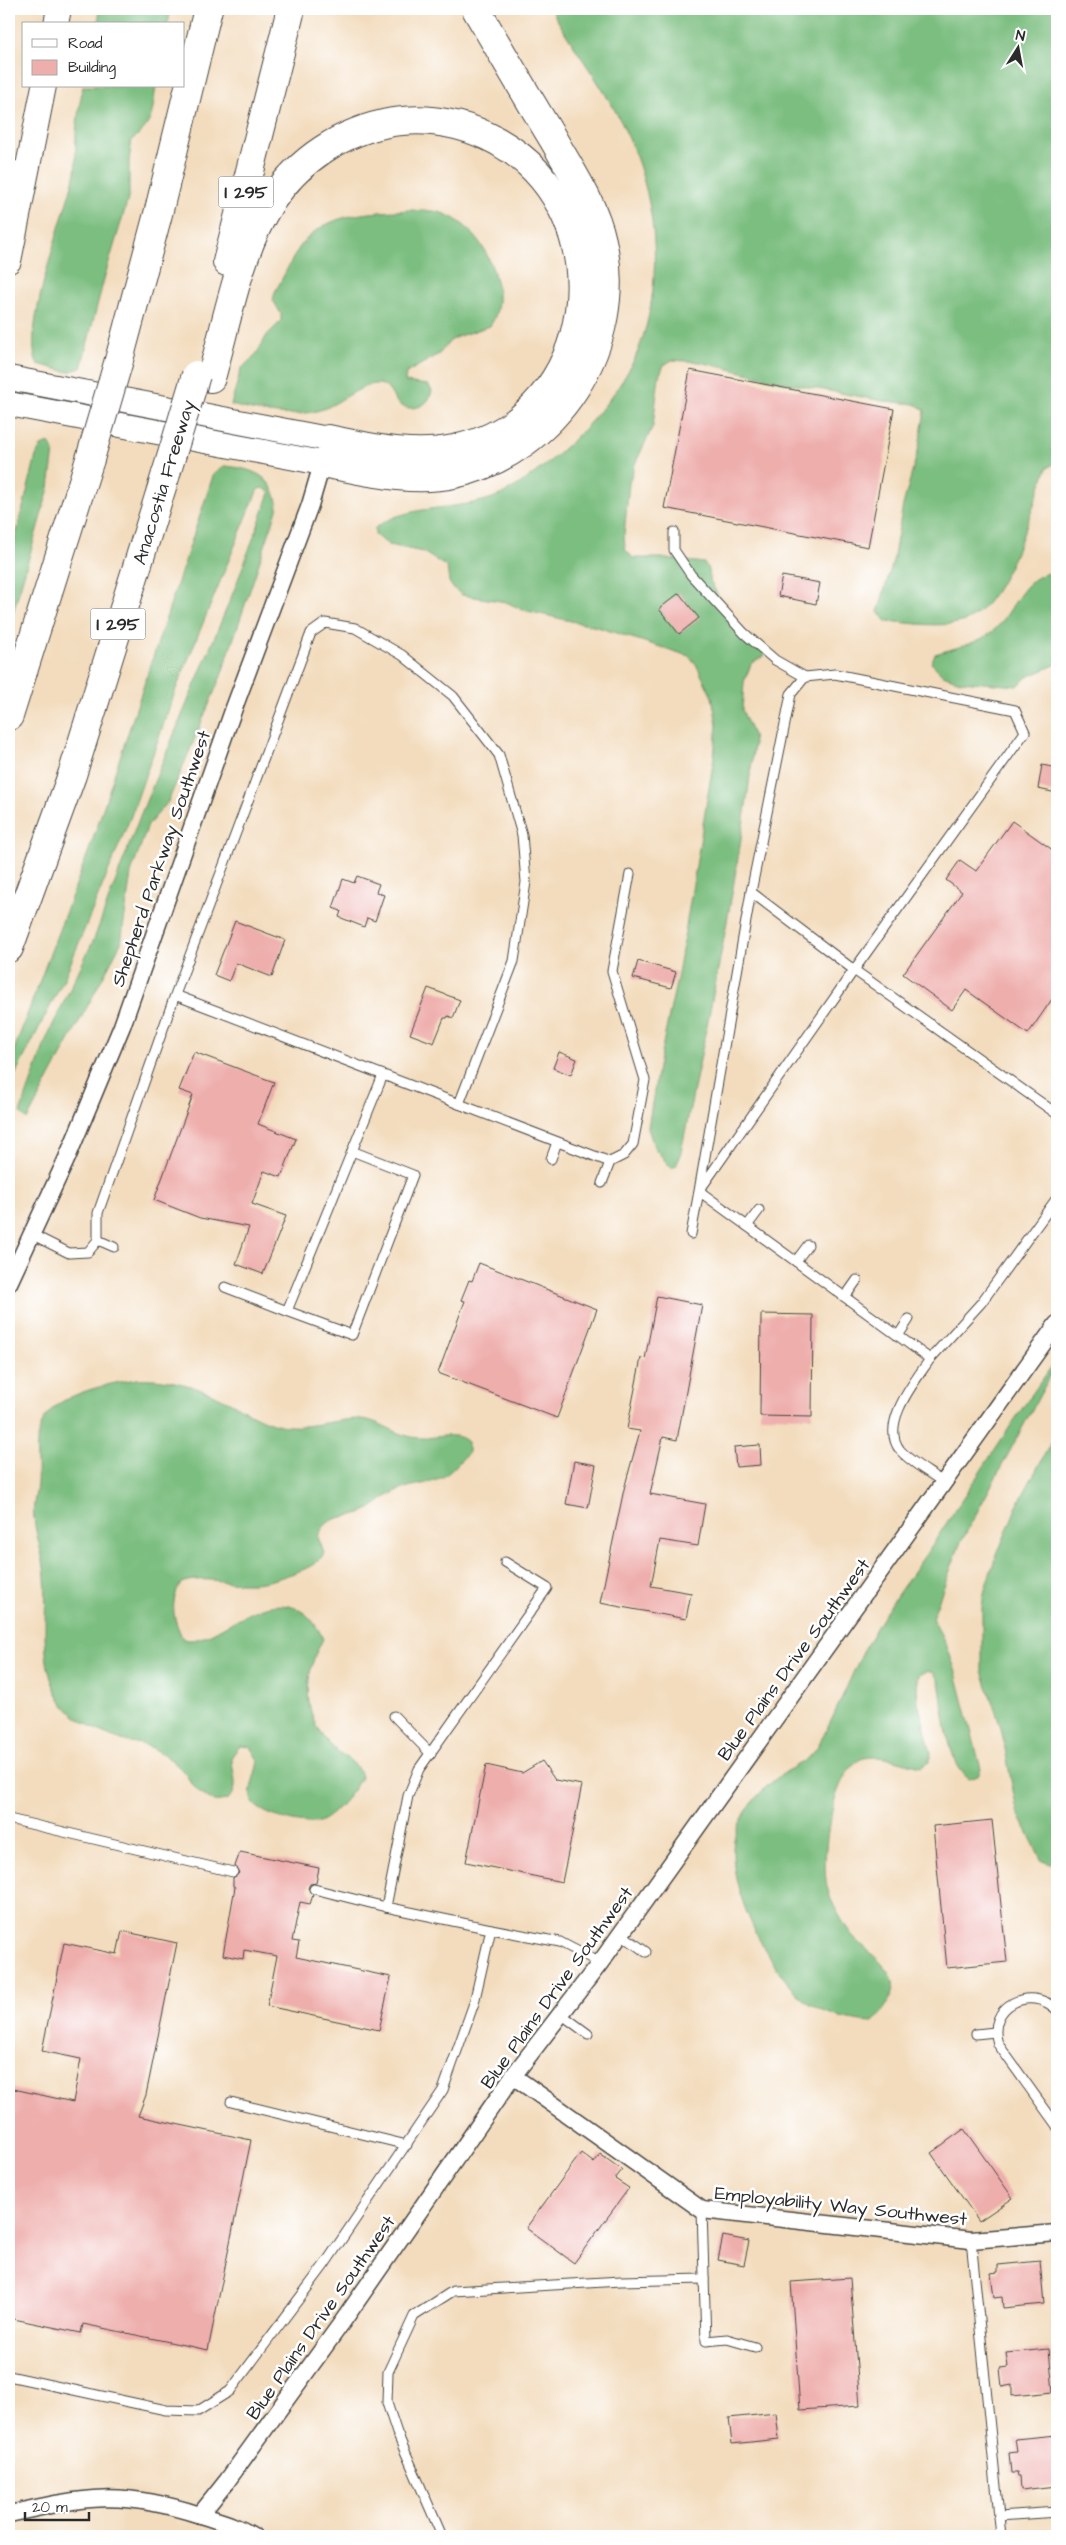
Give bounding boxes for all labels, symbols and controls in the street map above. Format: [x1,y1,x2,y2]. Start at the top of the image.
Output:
legend [22,22,185,88]
north arrow [994,22,1044,72]
text: N [1014,26,1027,47]
text: Road [68,33,103,54]
text: Building [68,57,116,79]
road number: I 295 [218,176,274,208]
street label: Anacostia Freeway [127,396,203,568]
road number: I 295 [90,608,146,640]
street label: Shepherd Parkway Southwest [105,726,219,991]
street label: Blue Plains Drive Southwest [712,1553,877,1767]
street label: Blue Plains Drive Southwest [475,1881,640,2095]
street label: Employability Way Southwest [713,2180,969,2234]
street label: Blue Plains Drive Southwest [240,2210,403,2426]
scale bar [25,2490,89,2522]
text: 20 m [32,2497,68,2518]

